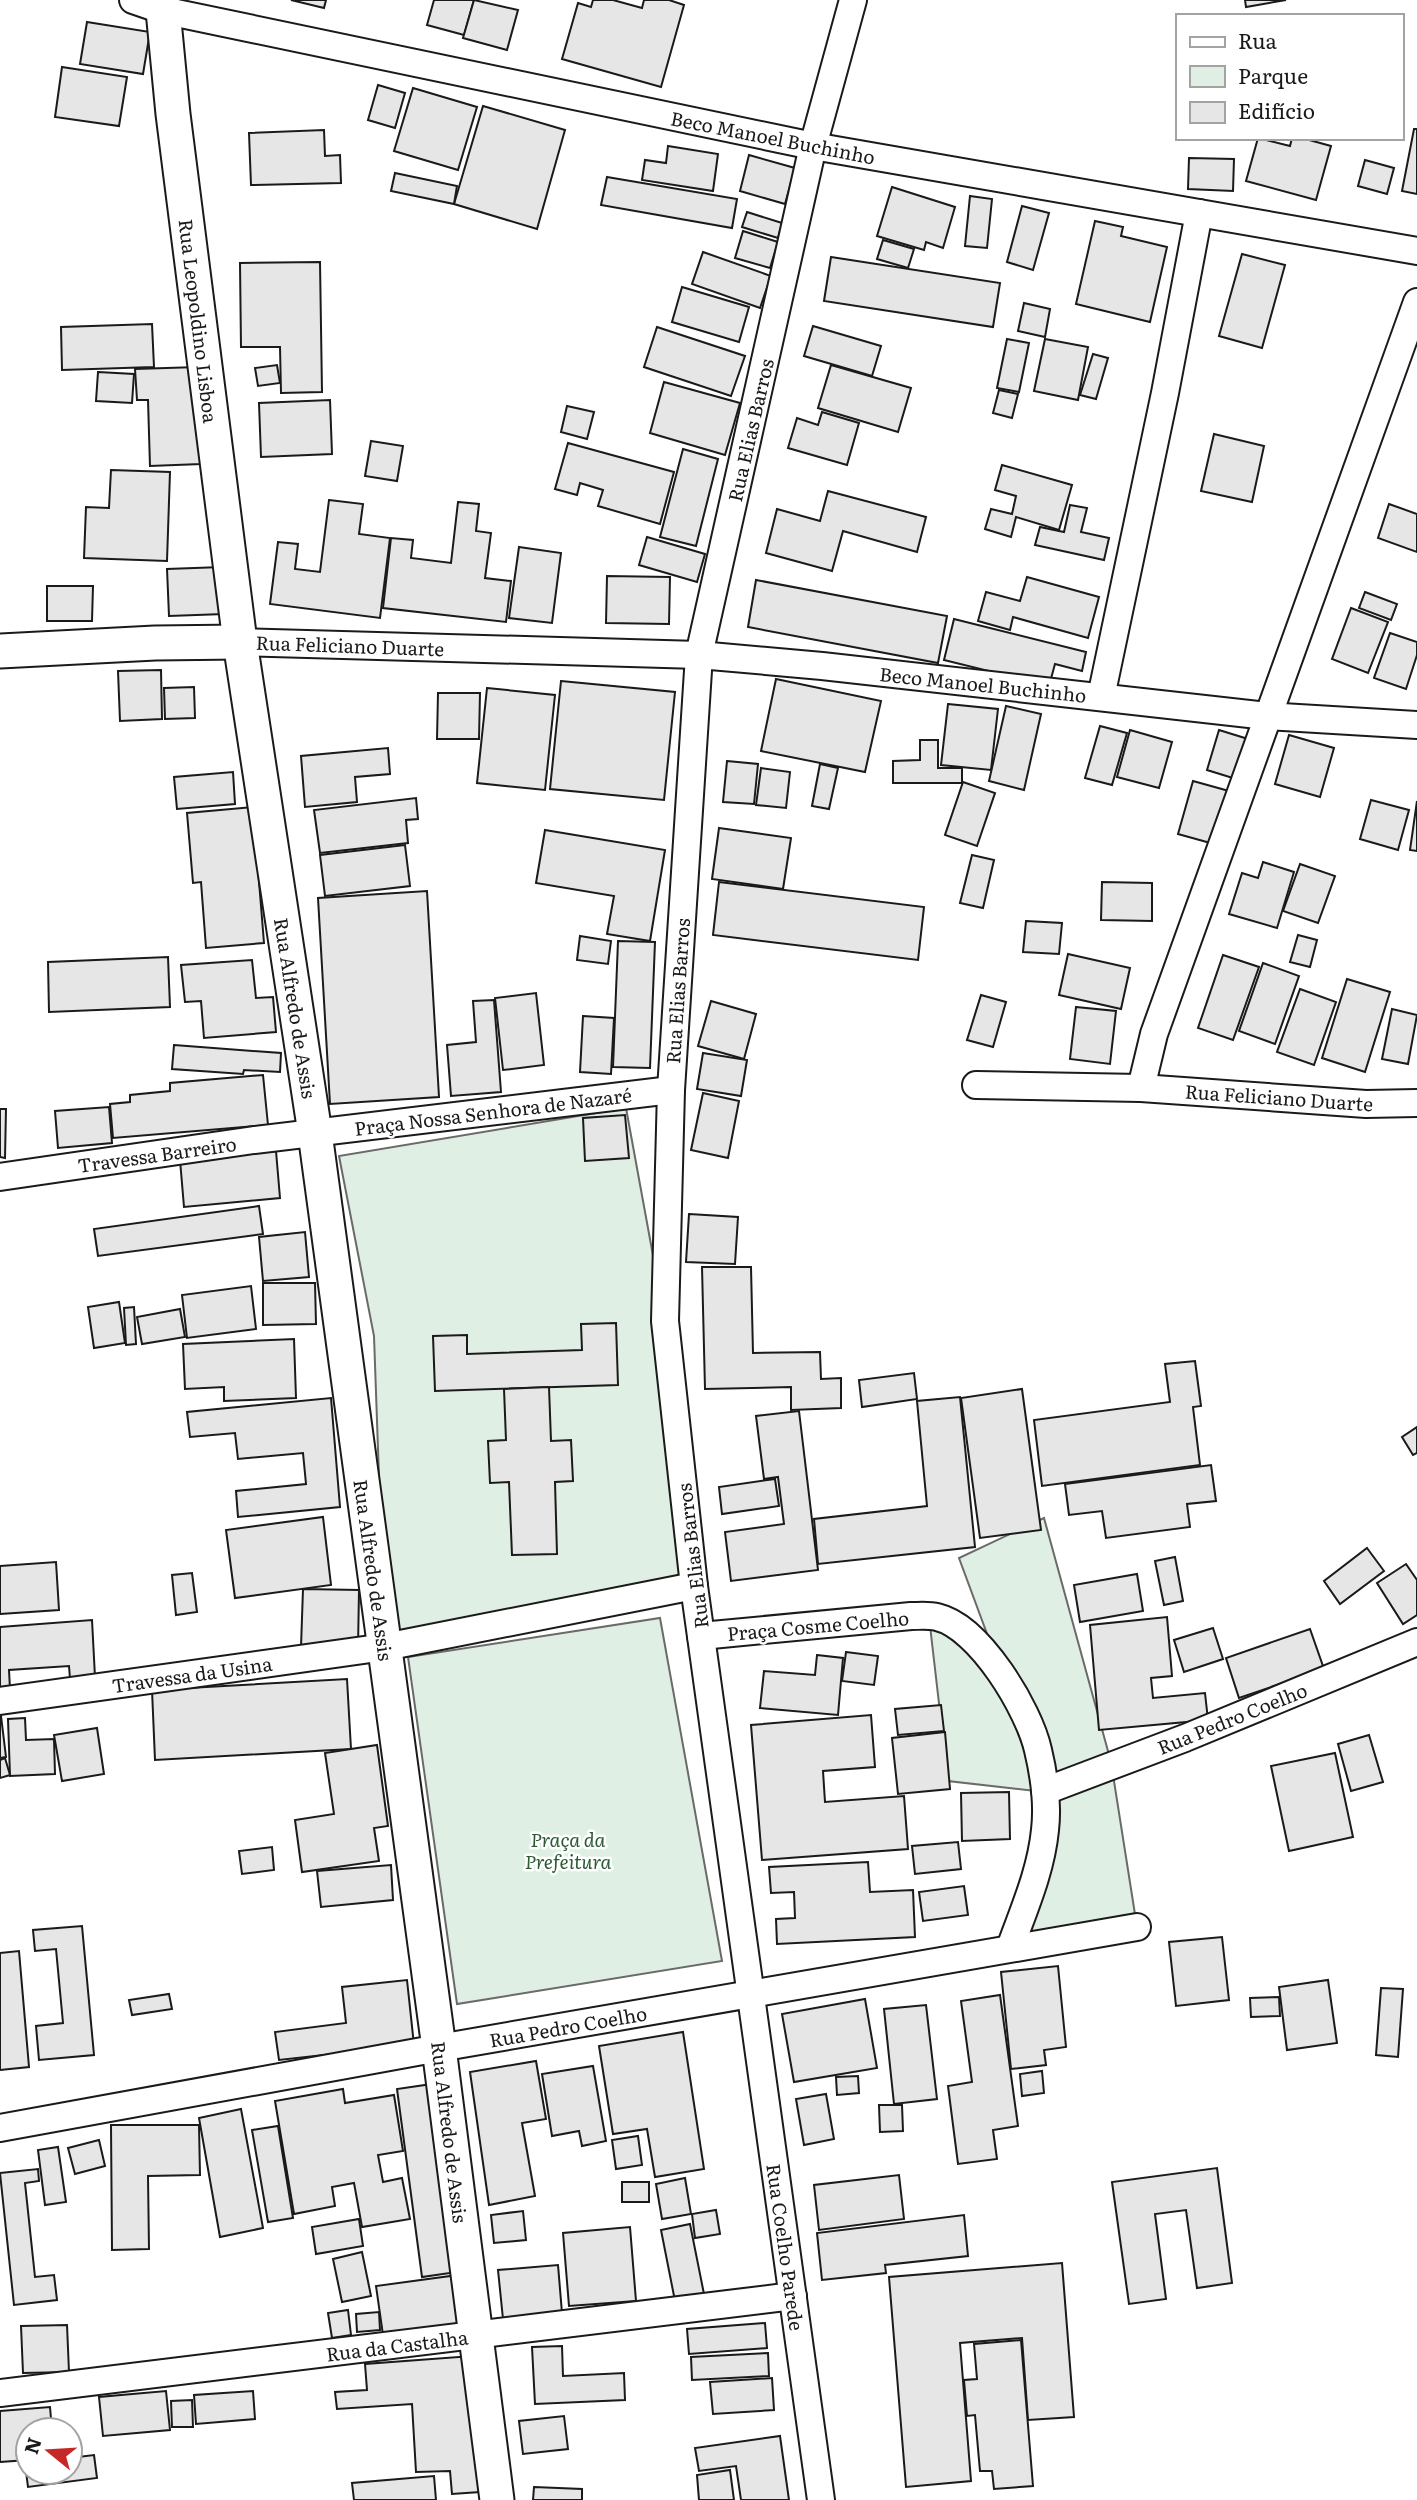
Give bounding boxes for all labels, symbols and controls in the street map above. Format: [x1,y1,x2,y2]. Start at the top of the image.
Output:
legend [1176,14,1403,140]
text: Rua [1238,24,1278,55]
text: Parque [1238,59,1308,90]
text: Edifício [1238,94,1315,125]
street label: Beco Manoel Buchinho [668,103,878,171]
street label: Rua Leopoldino Lisboa [173,217,226,425]
street label: Rua Elias Barros [720,355,780,504]
street label: Rua Feliciano Duarte [255,628,445,662]
street label: Beco Manoel Buchinho [878,659,1088,709]
street label: Rua Alfredo de Assis [268,915,324,1101]
street label: Rua Elias Barros [658,917,696,1065]
street label: Rua Feliciano Duarte [1184,1076,1374,1118]
street label: Praça Nossa Senhora de Nazaré [353,1080,633,1142]
street label: Travessa Barreiro [76,1129,238,1179]
street label: Rua Alfredo de Assis [347,1477,401,1663]
street label: Rua Elias Barros [669,1481,715,1630]
street label: Praça Cosme Coelho [726,1603,910,1647]
street label: Travessa da Usina [110,1649,275,1699]
street label: Rua Pedro Coelho [1153,1675,1311,1761]
park label: Praça da Prefeitura [525,1825,611,1875]
street label: Rua Pedro Coelho [487,1998,649,2054]
street label: Rua Alfredo de Assis [425,2040,475,2225]
street label: Rua Coelho Parede [760,2162,812,2332]
street label: Rua da Castalha [324,2322,470,2368]
north arrow [14,2416,84,2486]
text: N [16,2433,48,2457]

